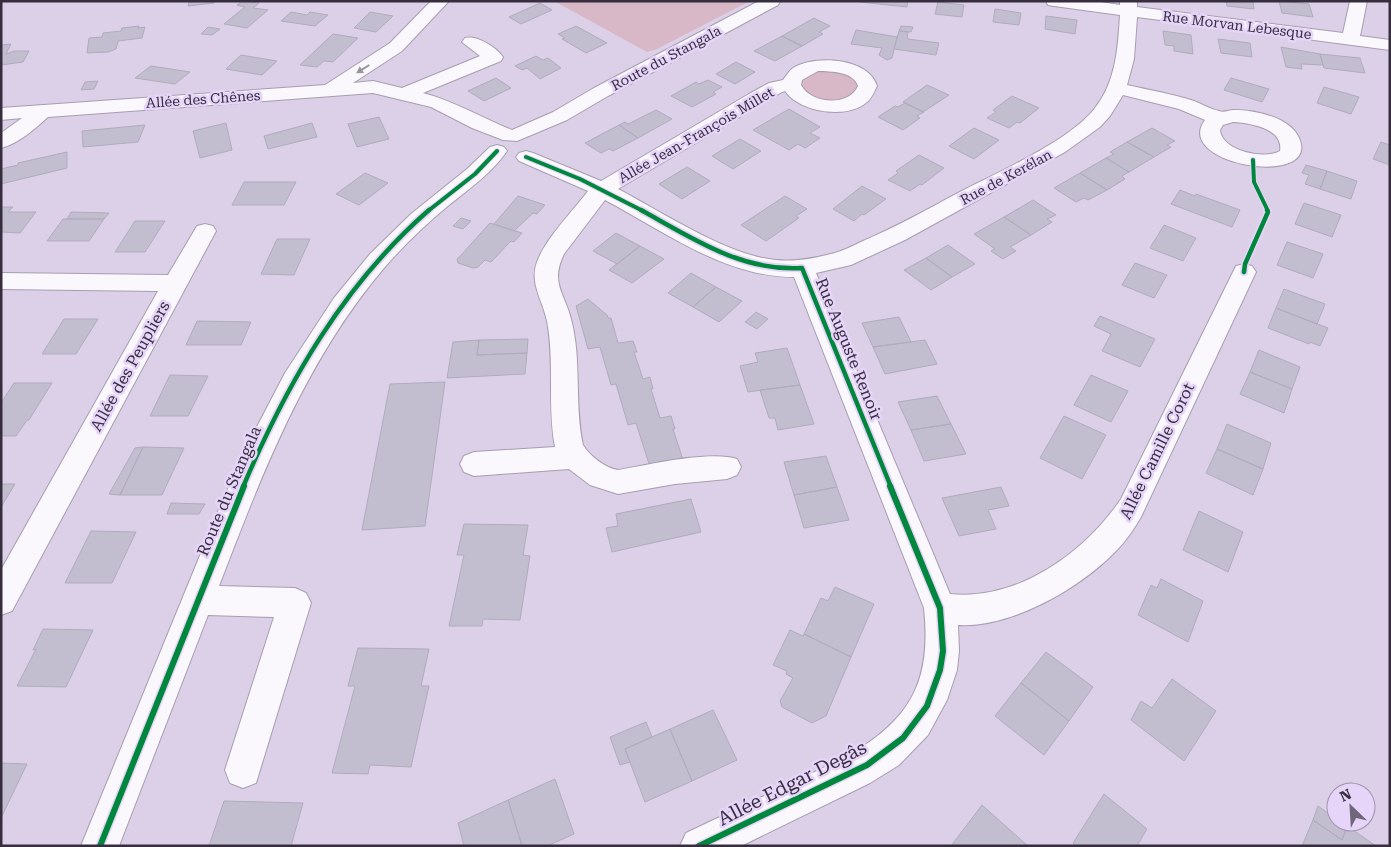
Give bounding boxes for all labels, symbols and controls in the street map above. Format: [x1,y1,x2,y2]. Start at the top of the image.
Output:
street label: Rue Morvan Lebesque [1162,8,1313,42]
street label: Route du Stangala [608,22,724,94]
one-way arrow [357,65,370,74]
street label: Allée Jean-François Millet [615,84,777,186]
street label: Allée des Chênes [145,87,261,111]
street label: Rue de Kerélan [958,146,1054,208]
street label: Rue Auguste Renoir [812,275,886,423]
street label: Allée des Peupliers [86,297,174,434]
street label: Allée Camille Corot [1116,380,1198,522]
street label: Route du Stangala [193,423,265,559]
street label: Allée Edgar Degâs [714,736,870,830]
north arrow [1326,782,1376,832]
text: N [1337,786,1354,805]

